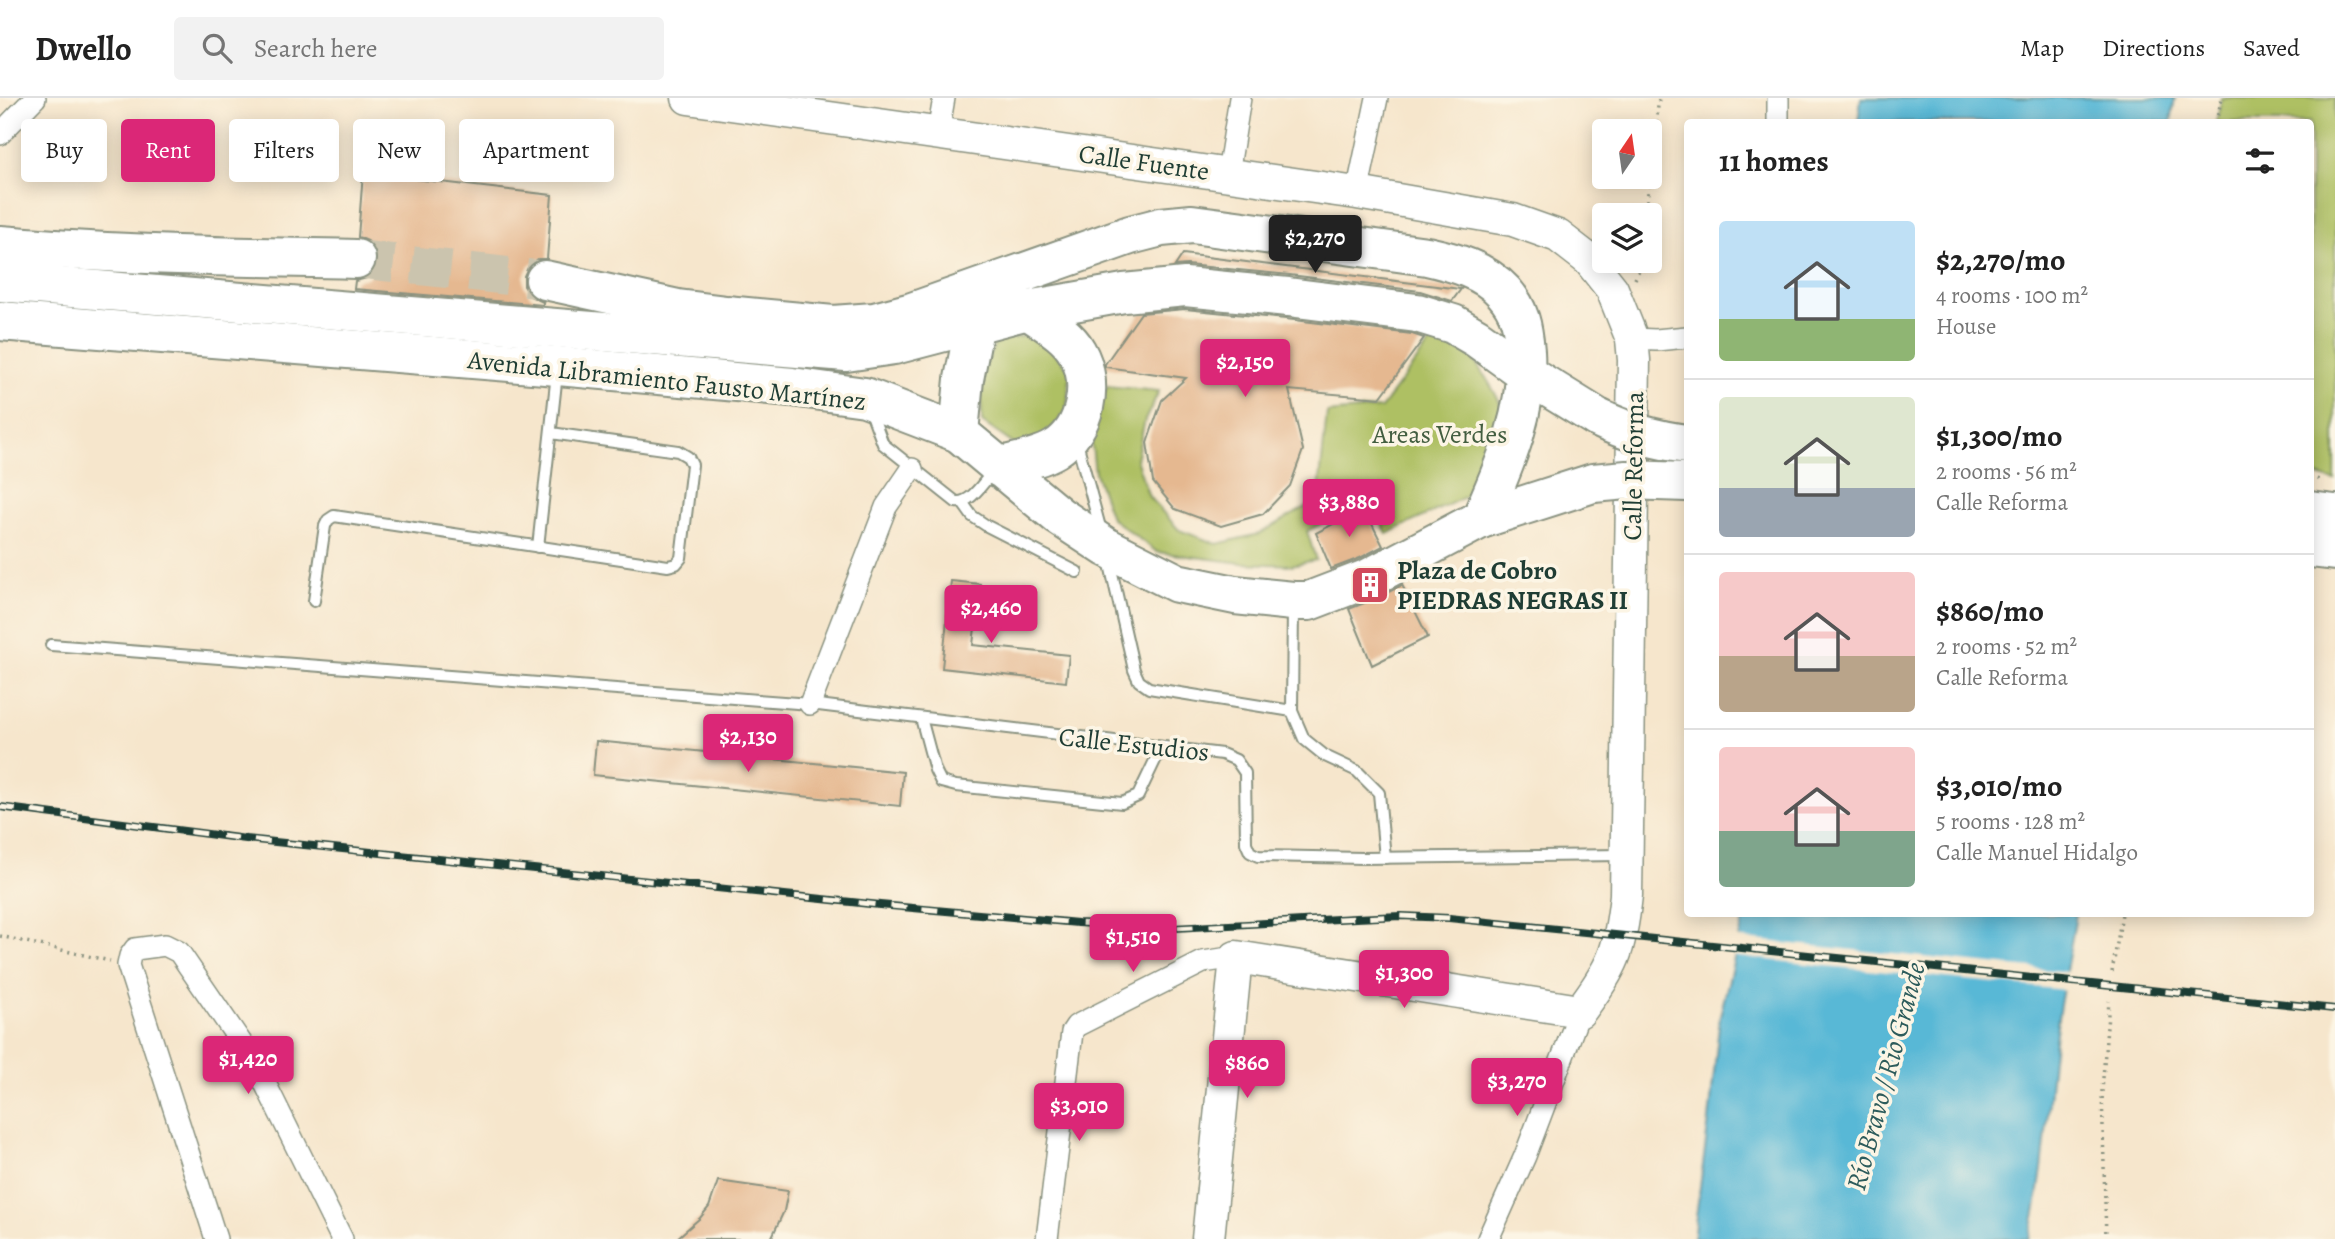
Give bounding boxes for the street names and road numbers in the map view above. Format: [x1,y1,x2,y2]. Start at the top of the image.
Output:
street label: Calle Fuente [1076,136,1211,189]
street label: Avenida Libramiento Fausto Martínez [465,342,868,419]
street label: Calle Reforma [1615,391,1652,541]
street label: Calle Estudios [1057,719,1211,770]

